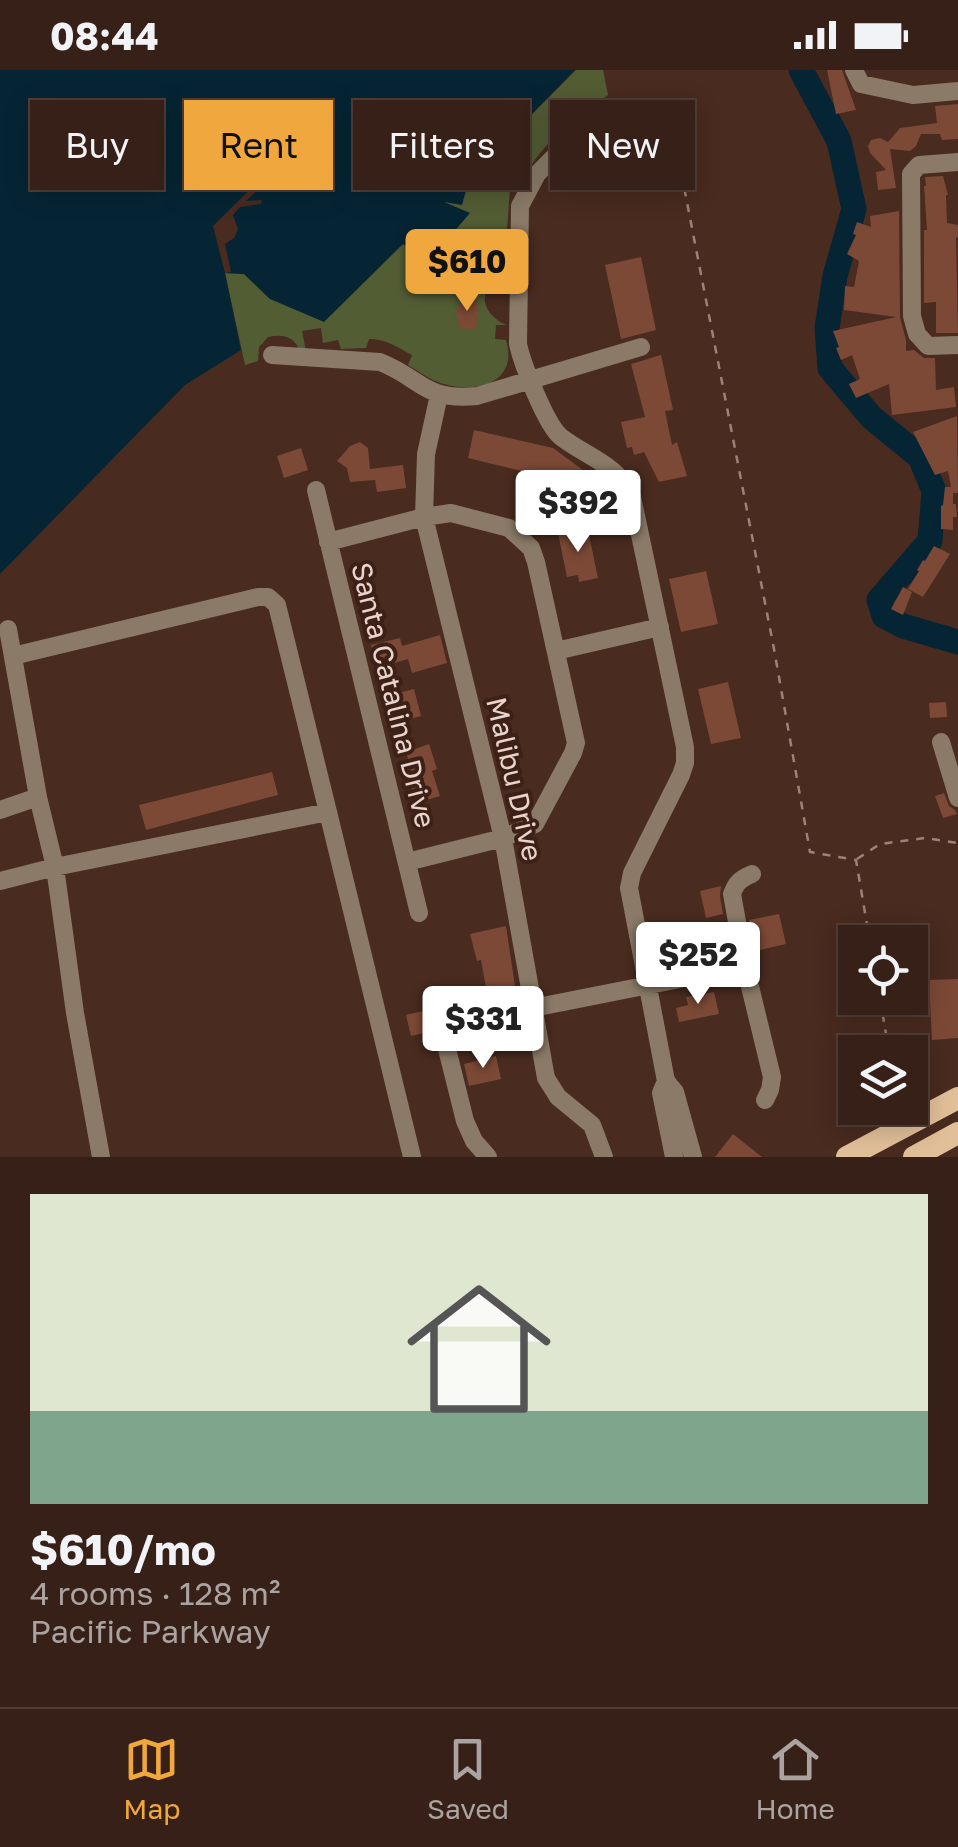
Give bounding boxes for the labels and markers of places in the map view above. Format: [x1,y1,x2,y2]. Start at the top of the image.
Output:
pin: $610 [408,229,526,314]
pin: $392 [519,470,637,555]
pin: $252 [639,922,757,1007]
pin: $331 [424,986,542,1071]

